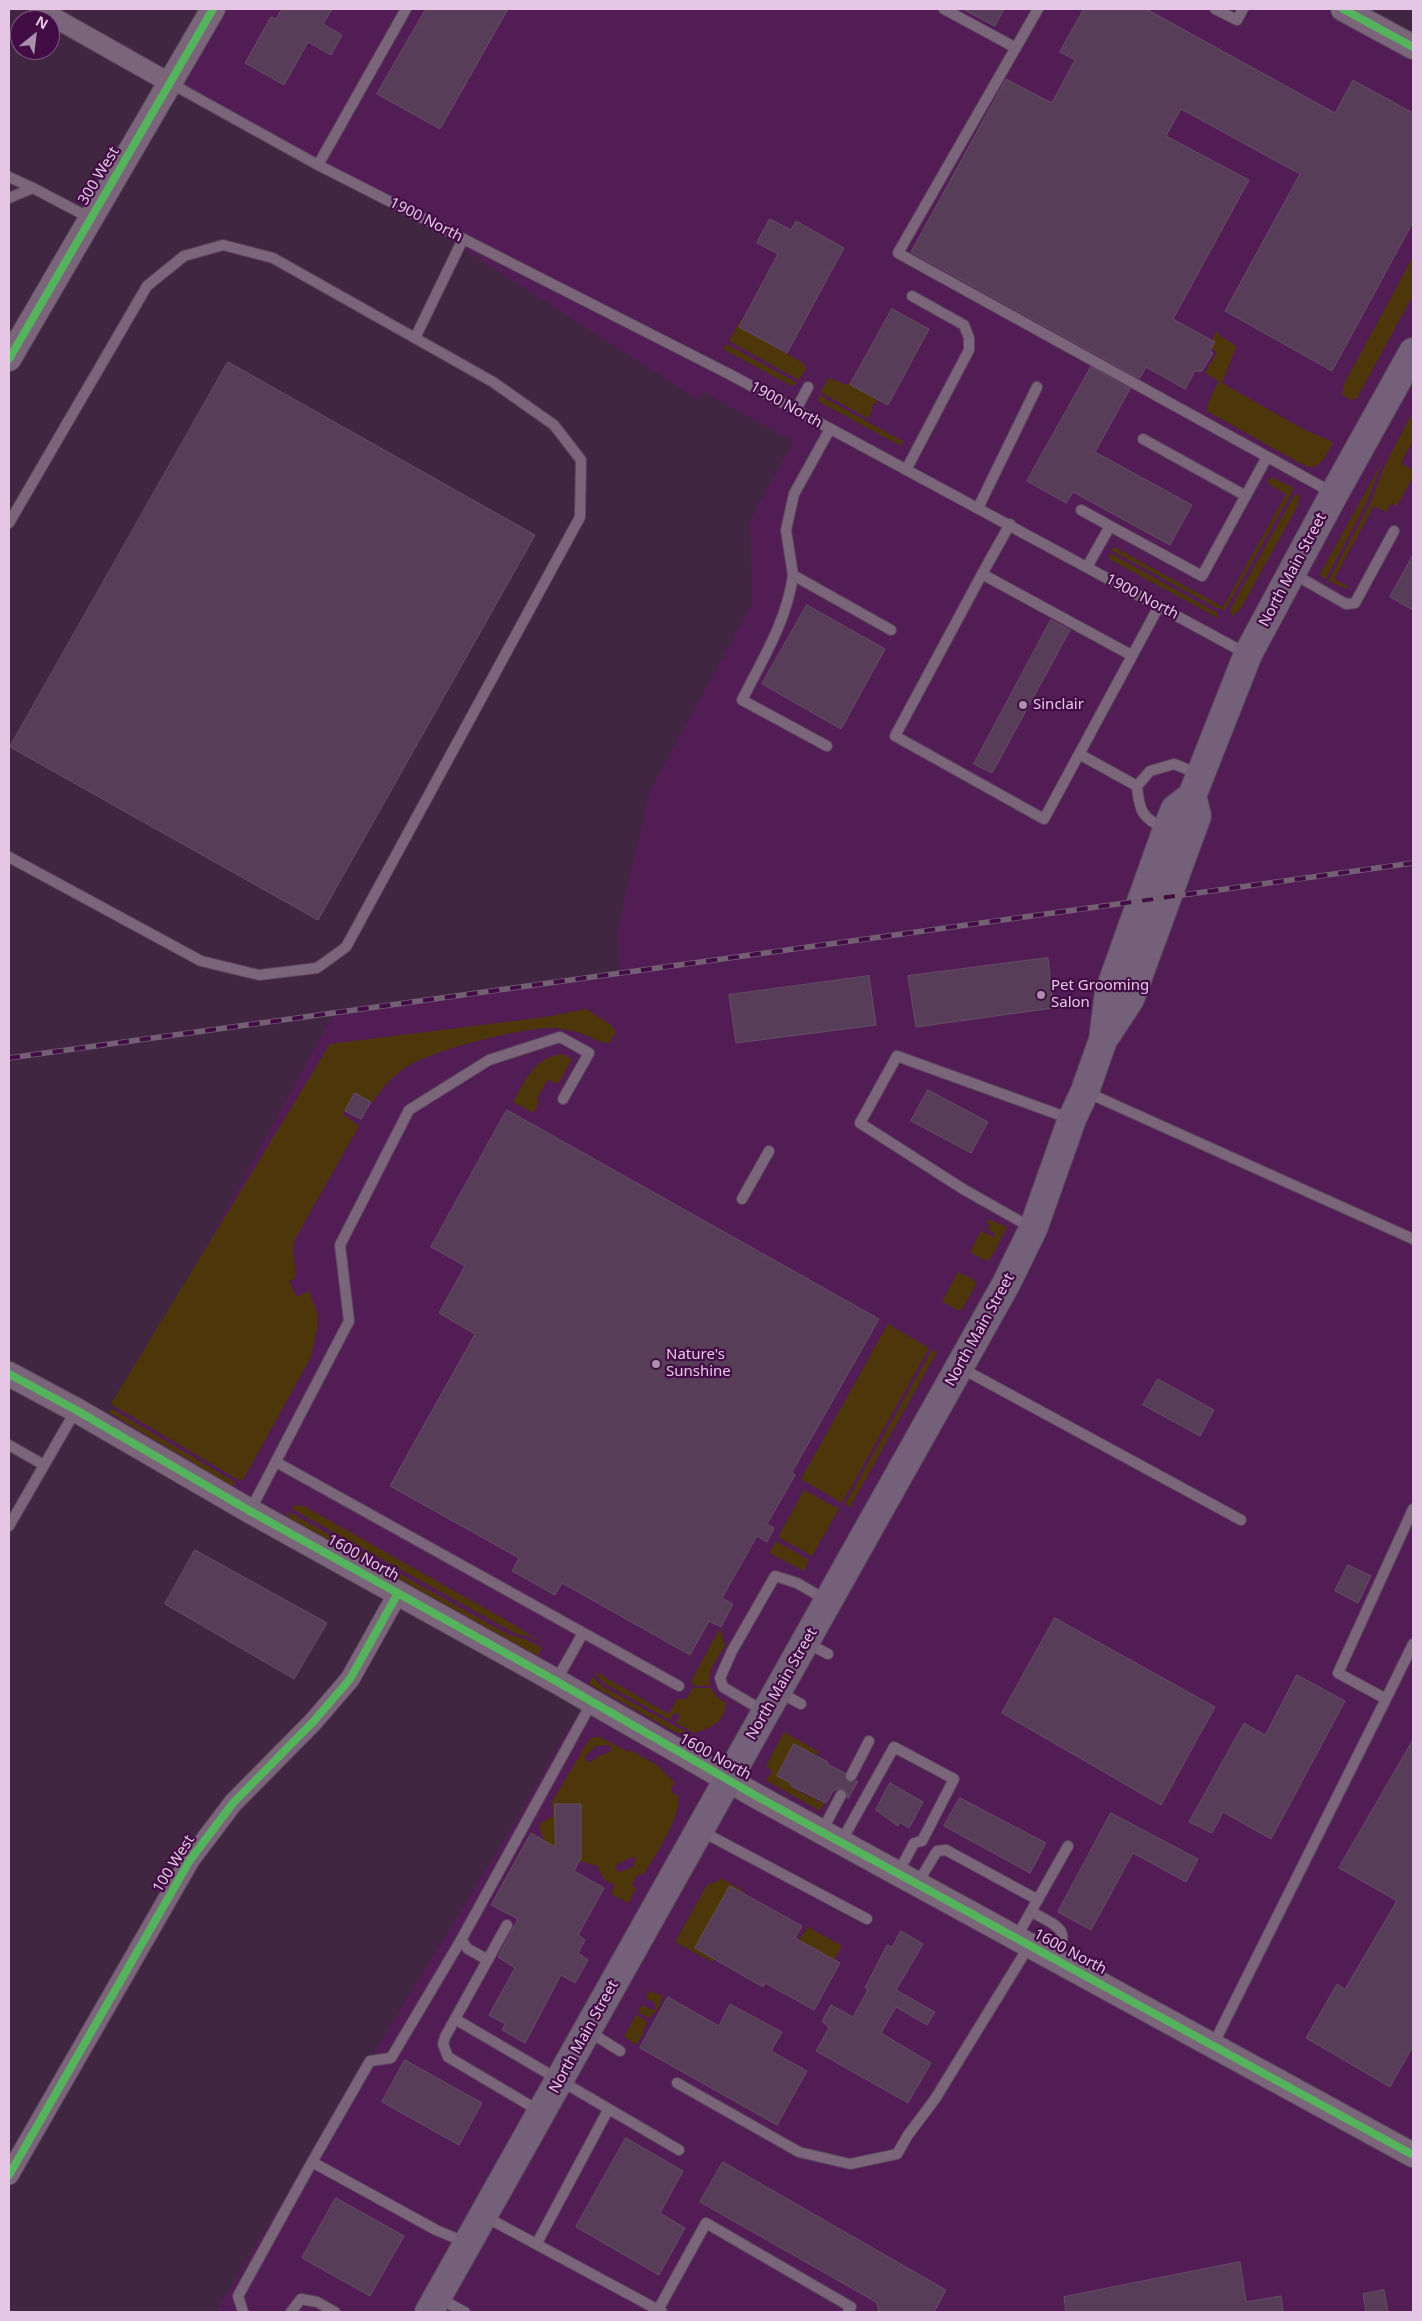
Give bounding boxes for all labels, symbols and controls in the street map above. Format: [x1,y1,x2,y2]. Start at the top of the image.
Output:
north arrow [10,10,60,60]
text: N [32,11,52,33]
street label: 300 West [75,144,123,208]
street label: 1900 North [386,194,466,246]
street label: 1900 North [747,378,825,432]
street label: North Main Street [1255,510,1331,630]
street label: 1900 North [1103,570,1181,624]
place label: Sinclair [1033,696,1084,714]
marker: Sinclair [1017,699,1029,711]
place label: Pet Grooming Salon [1051,977,1149,1012]
marker: Pet Grooming Salon [1035,989,1047,1001]
street label: North Main Street [942,1270,1018,1390]
place label: Nature's Sunshine [666,1346,731,1381]
marker: Nature's Sunshine [650,1358,662,1370]
street label: 1600 North [324,1531,402,1585]
street label: North Main Street [743,1625,821,1743]
street label: 1600 North [676,1730,754,1784]
street label: 100 West [149,1832,199,1896]
street label: 1600 North [1031,1925,1109,1979]
street label: North Main Street [546,1977,622,2097]

